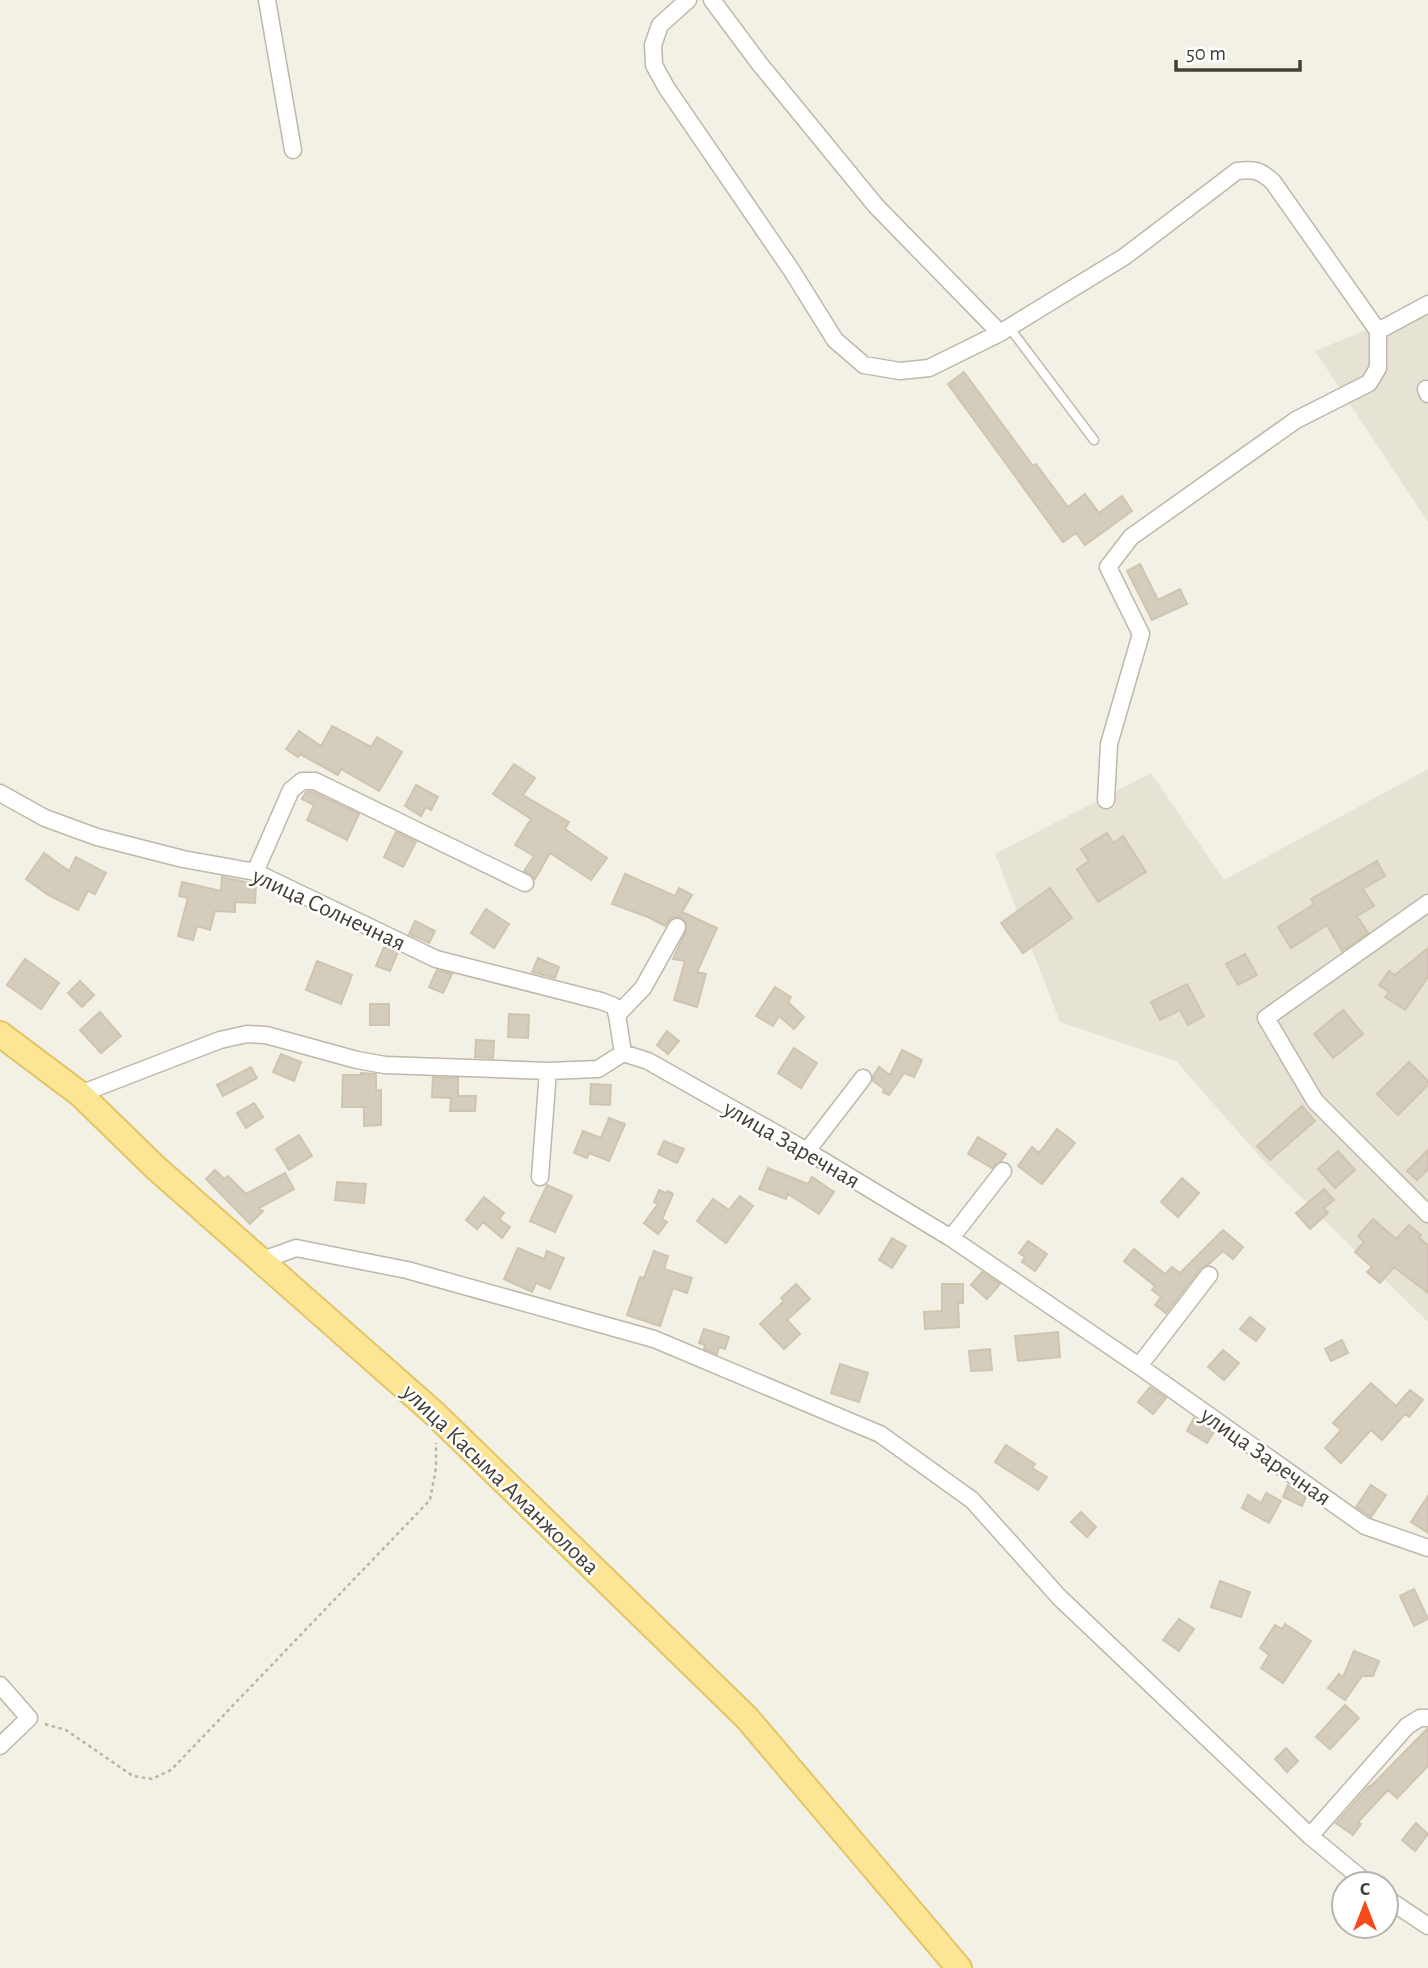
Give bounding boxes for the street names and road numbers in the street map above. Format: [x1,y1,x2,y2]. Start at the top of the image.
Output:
street label: улица Солнечная [247,864,409,956]
street label: улица Заречная [718,1096,864,1194]
street label: улица Касыма Аманжолова [397,1379,603,1580]
street label: улица Заречная [1195,1402,1335,1511]

